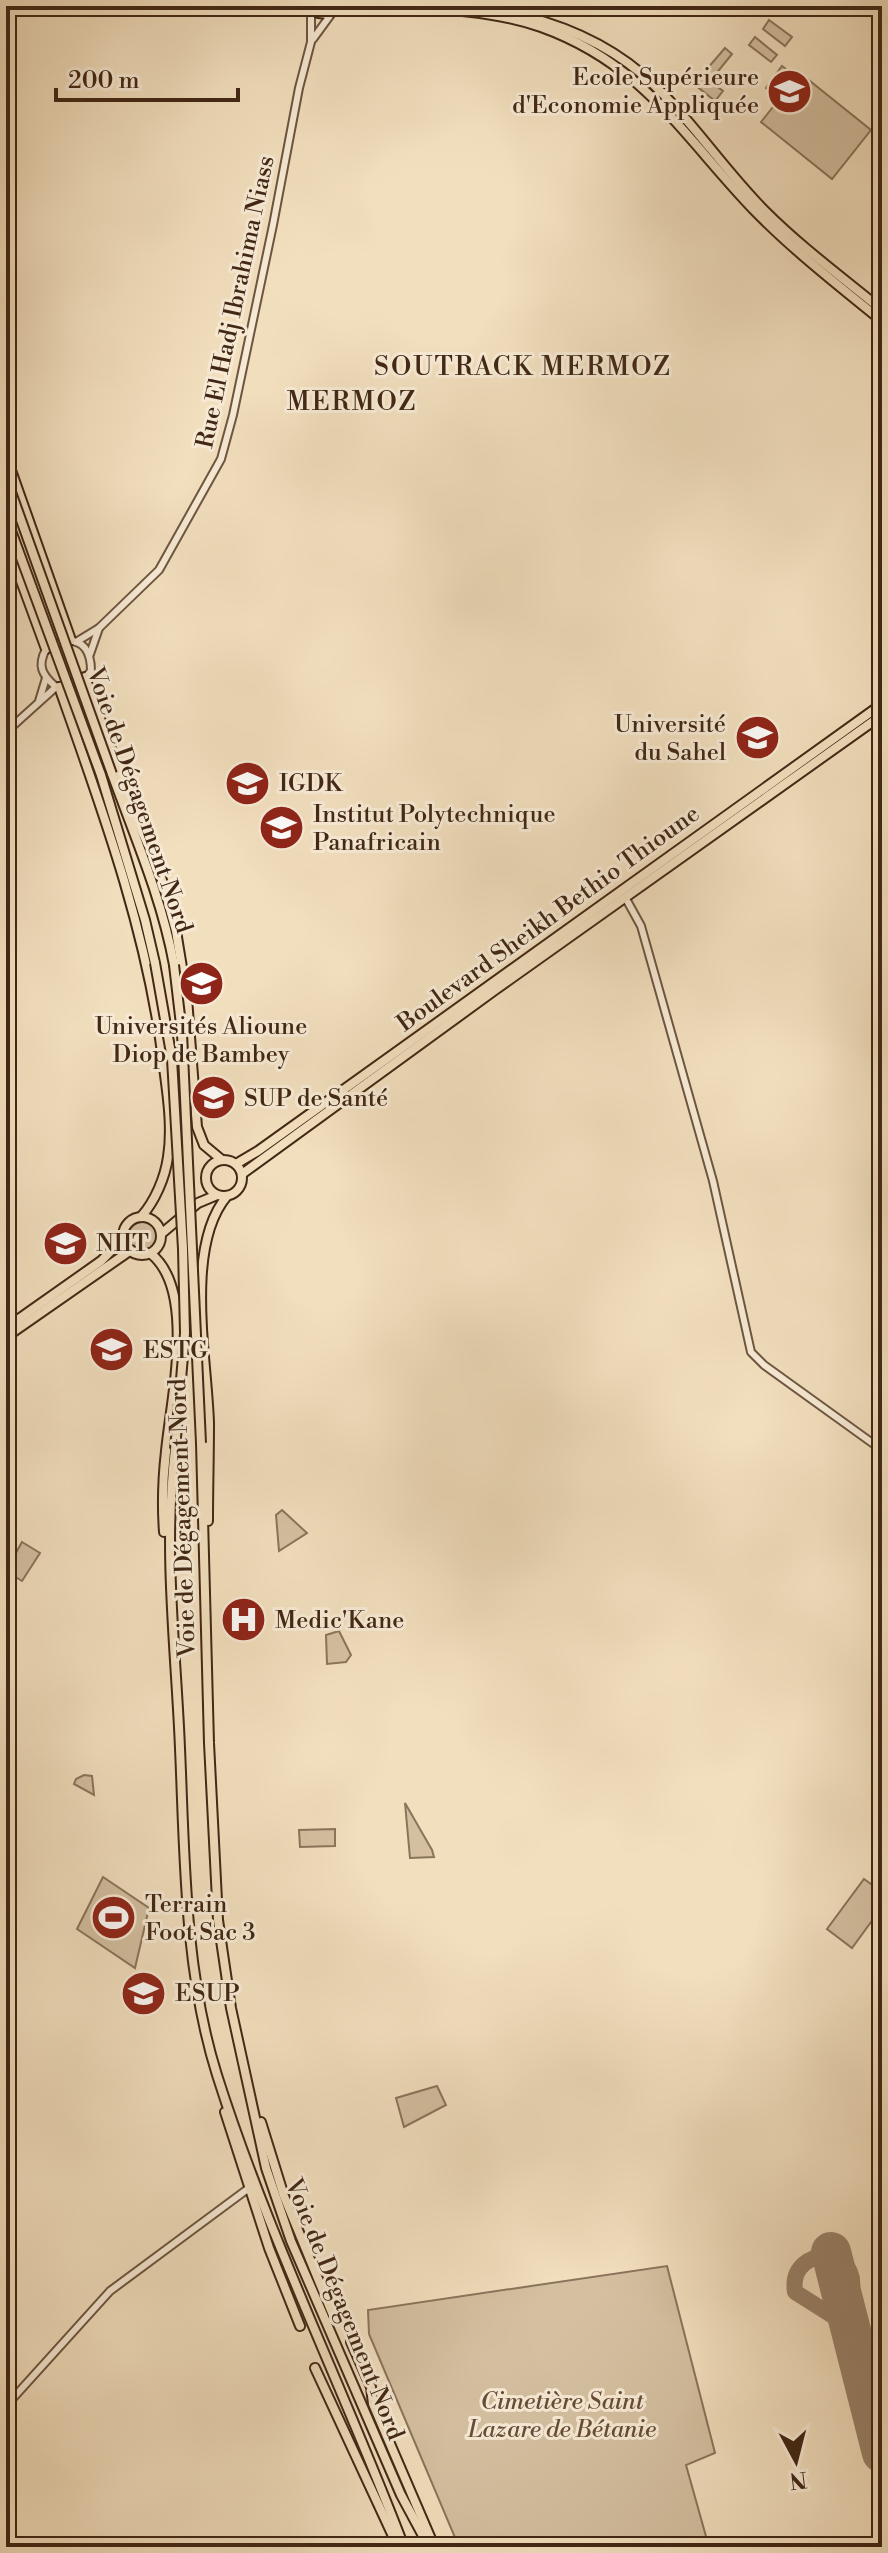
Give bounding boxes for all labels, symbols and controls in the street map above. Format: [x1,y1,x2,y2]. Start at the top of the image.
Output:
scale bar [56,52,238,102]
place label: Ecole Supérieure d'Economie Appliquée [512,63,759,121]
text: 200 m [68,66,139,96]
school or university icon: Ecole Supérieure d'Economie Appliquée [766,67,814,115]
street label: Rue El Hadj Ibrahima Niass [190,153,282,451]
district label: SOUTRACK MERMOZ [374,351,672,383]
district label: MERMOZ [287,386,417,418]
street label: Voie de Dégagement Nord [79,662,199,938]
place label: Université du Sahel [614,710,726,768]
school or university icon: Université du Sahel [733,714,781,762]
school or university icon: IGDK [224,759,272,807]
place label: IGDK [279,769,343,799]
street label: Boulevard Sheikh Bethio Thioune [391,799,706,1039]
place label: Institut Polytechnique Panafricain [313,800,556,858]
school or university icon: Institut Polytechnique Panafricain [258,804,306,852]
school or university icon: Universités Alioune Diop de Bambey [177,960,225,1008]
place label: Universités Alioune Diop de Bambey [95,1012,307,1070]
school or university icon: SUP de Santé [189,1074,237,1122]
place label: SUP de Santé [244,1084,388,1114]
school or university icon: NIIT [41,1219,89,1267]
place label: NIIT [96,1229,149,1259]
school or university icon: ESTG [88,1326,136,1374]
place label: ESTG [143,1336,208,1366]
street label: Voie de Dégagement Nord [163,1377,203,1659]
hospital icon: Medic'Kane [220,1596,268,1644]
place label: Medic'Kane [275,1606,404,1636]
place label: Terrain Foot Sac 3 [145,1890,256,1948]
sports icon: Terrain Foot Sac 3 [90,1894,138,1942]
school or university icon: ESUP [120,1969,168,2017]
place label: ESUP [175,1979,240,2009]
street label: Voie de Dégagement Nord [277,2173,410,2445]
park label: Cimetière Saint Lazare de Bétanie [467,2387,656,2445]
north arrow [756,2421,836,2501]
text: N [787,2465,809,2494]

